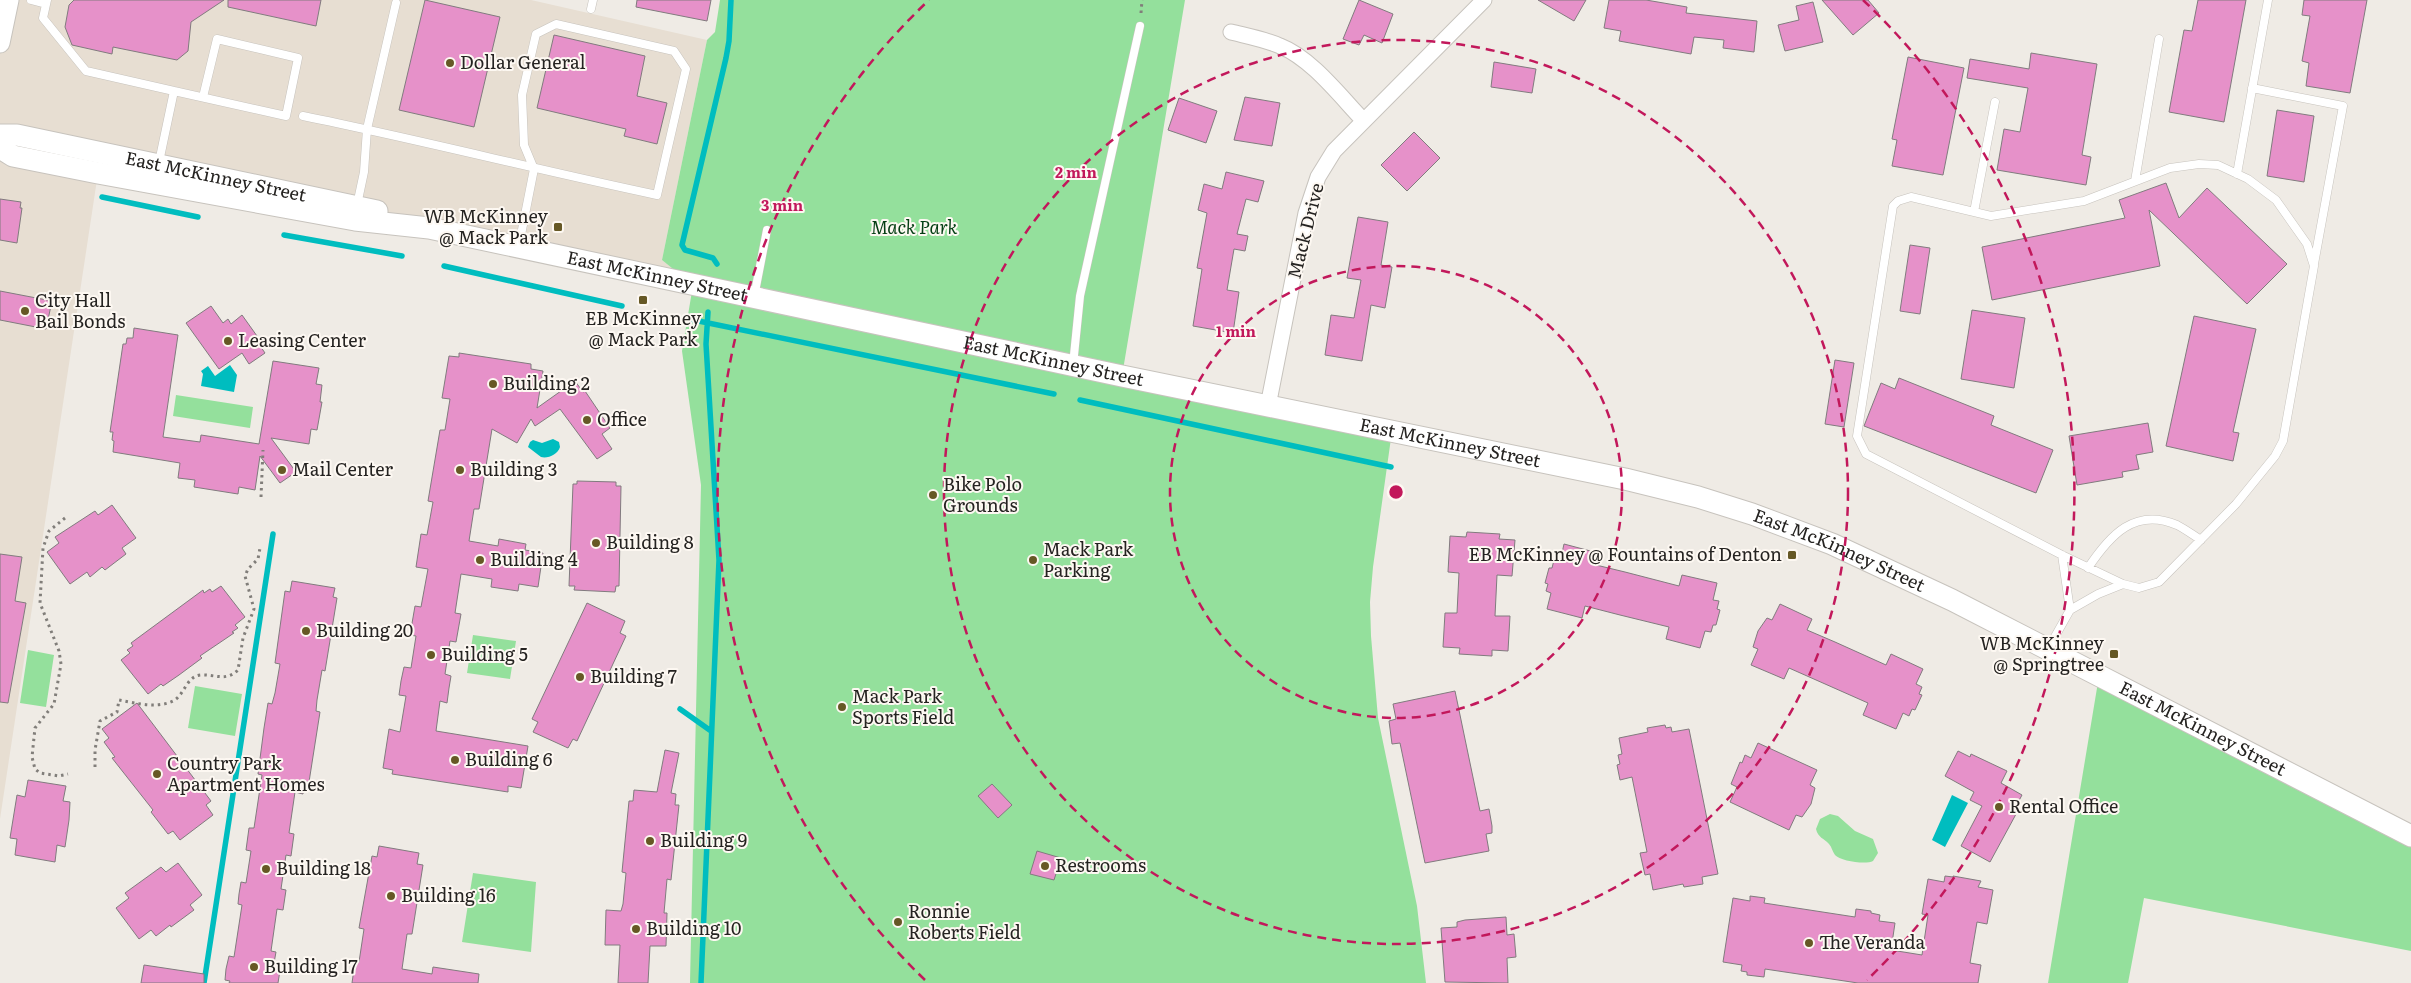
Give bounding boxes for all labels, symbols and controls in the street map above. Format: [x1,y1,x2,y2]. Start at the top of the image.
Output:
place label: Dollar General [460,48,586,75]
marker: Dollar General [444,57,456,69]
street label: East McKinney Street [123,143,310,208]
text: 2 min [1055,160,1098,183]
street label: Mack Drive [1280,180,1329,281]
text: 3 min [761,193,804,216]
place label: WB McKinney @ Mack Park [424,202,549,250]
park label: Mack Park [871,213,957,240]
marker: WB McKinney @ Mack Park [552,221,564,233]
street label: East McKinney Street [565,243,751,308]
place label: City Hall Bail Bonds [35,286,125,334]
marker: EB McKinney @ Mack Park [637,294,649,306]
place label: EB McKinney @ Mack Park [585,304,702,352]
marker: City Hall Bail Bonds [19,305,31,317]
text: 1 min [1216,319,1257,342]
place label: Leasing Center [238,326,366,353]
street label: East McKinney Street [961,327,1147,392]
marker: Leasing Center [222,335,234,347]
place label: Building 2 [503,369,590,396]
marker: Building 2 [487,378,499,390]
place label: Office [597,405,647,432]
street label: East McKinney Street [1357,410,1544,474]
marker: Office [581,414,593,426]
place label: Mail Center [292,455,393,482]
place label: Building 3 [470,455,557,482]
marker: Mail Center [276,464,288,476]
marker: Building 3 [454,464,466,476]
place label: Bike Polo Grounds [943,470,1022,518]
centre of rings [1387,483,1405,501]
marker: Bike Polo Grounds [927,489,939,501]
street label: East McKinney Street [1750,501,1931,598]
place label: Building 8 [606,528,694,555]
place label: Mack Park Parking [1043,535,1134,583]
marker: Building 8 [590,537,602,549]
place label: EB McKinney @ Fountains of Denton [1469,540,1782,567]
place label: Building 4 [490,545,578,572]
marker: EB McKinney @ Fountains of Denton [1786,549,1798,561]
marker: Building 4 [474,554,486,566]
marker: Mack Park Parking [1027,554,1039,566]
place label: Building 20 [316,616,413,643]
marker: Building 20 [300,625,312,637]
place label: WB McKinney @ Springtree [1980,629,2105,677]
place label: Building 5 [441,640,528,667]
marker: WB McKinney @ Springtree [2108,648,2120,660]
marker: Building 5 [425,649,437,661]
place label: Building 7 [590,662,677,689]
marker: Building 7 [574,671,586,683]
street label: East McKinney Street [2115,673,2292,782]
place label: Mack Park Sports Field [852,682,954,730]
marker: Mack Park Sports Field [836,701,848,713]
place label: Building 6 [465,745,553,772]
place label: Country Park Apartment Homes [167,749,325,797]
marker: Building 6 [449,754,461,766]
marker: Country Park Apartment Homes [151,768,163,780]
place label: Rental Office [2009,792,2118,819]
marker: Rental Office [1993,801,2005,813]
place label: Building 9 [660,826,747,853]
marker: Building 9 [644,835,656,847]
place label: Restrooms [1055,851,1146,878]
place label: Building 18 [276,854,371,881]
marker: Restrooms [1039,860,1051,872]
marker: Building 18 [260,863,272,875]
place label: Building 16 [401,881,496,908]
marker: Building 16 [385,890,397,902]
place label: Ronnie Roberts Field [908,897,1021,945]
place label: Building 10 [646,914,741,941]
marker: Ronnie Roberts Field [892,916,904,928]
marker: Building 10 [630,923,642,935]
place label: The Veranda [1819,928,1926,955]
marker: The Veranda [1803,937,1815,949]
place label: Building 17 [264,952,358,979]
marker: Building 17 [248,961,260,973]

